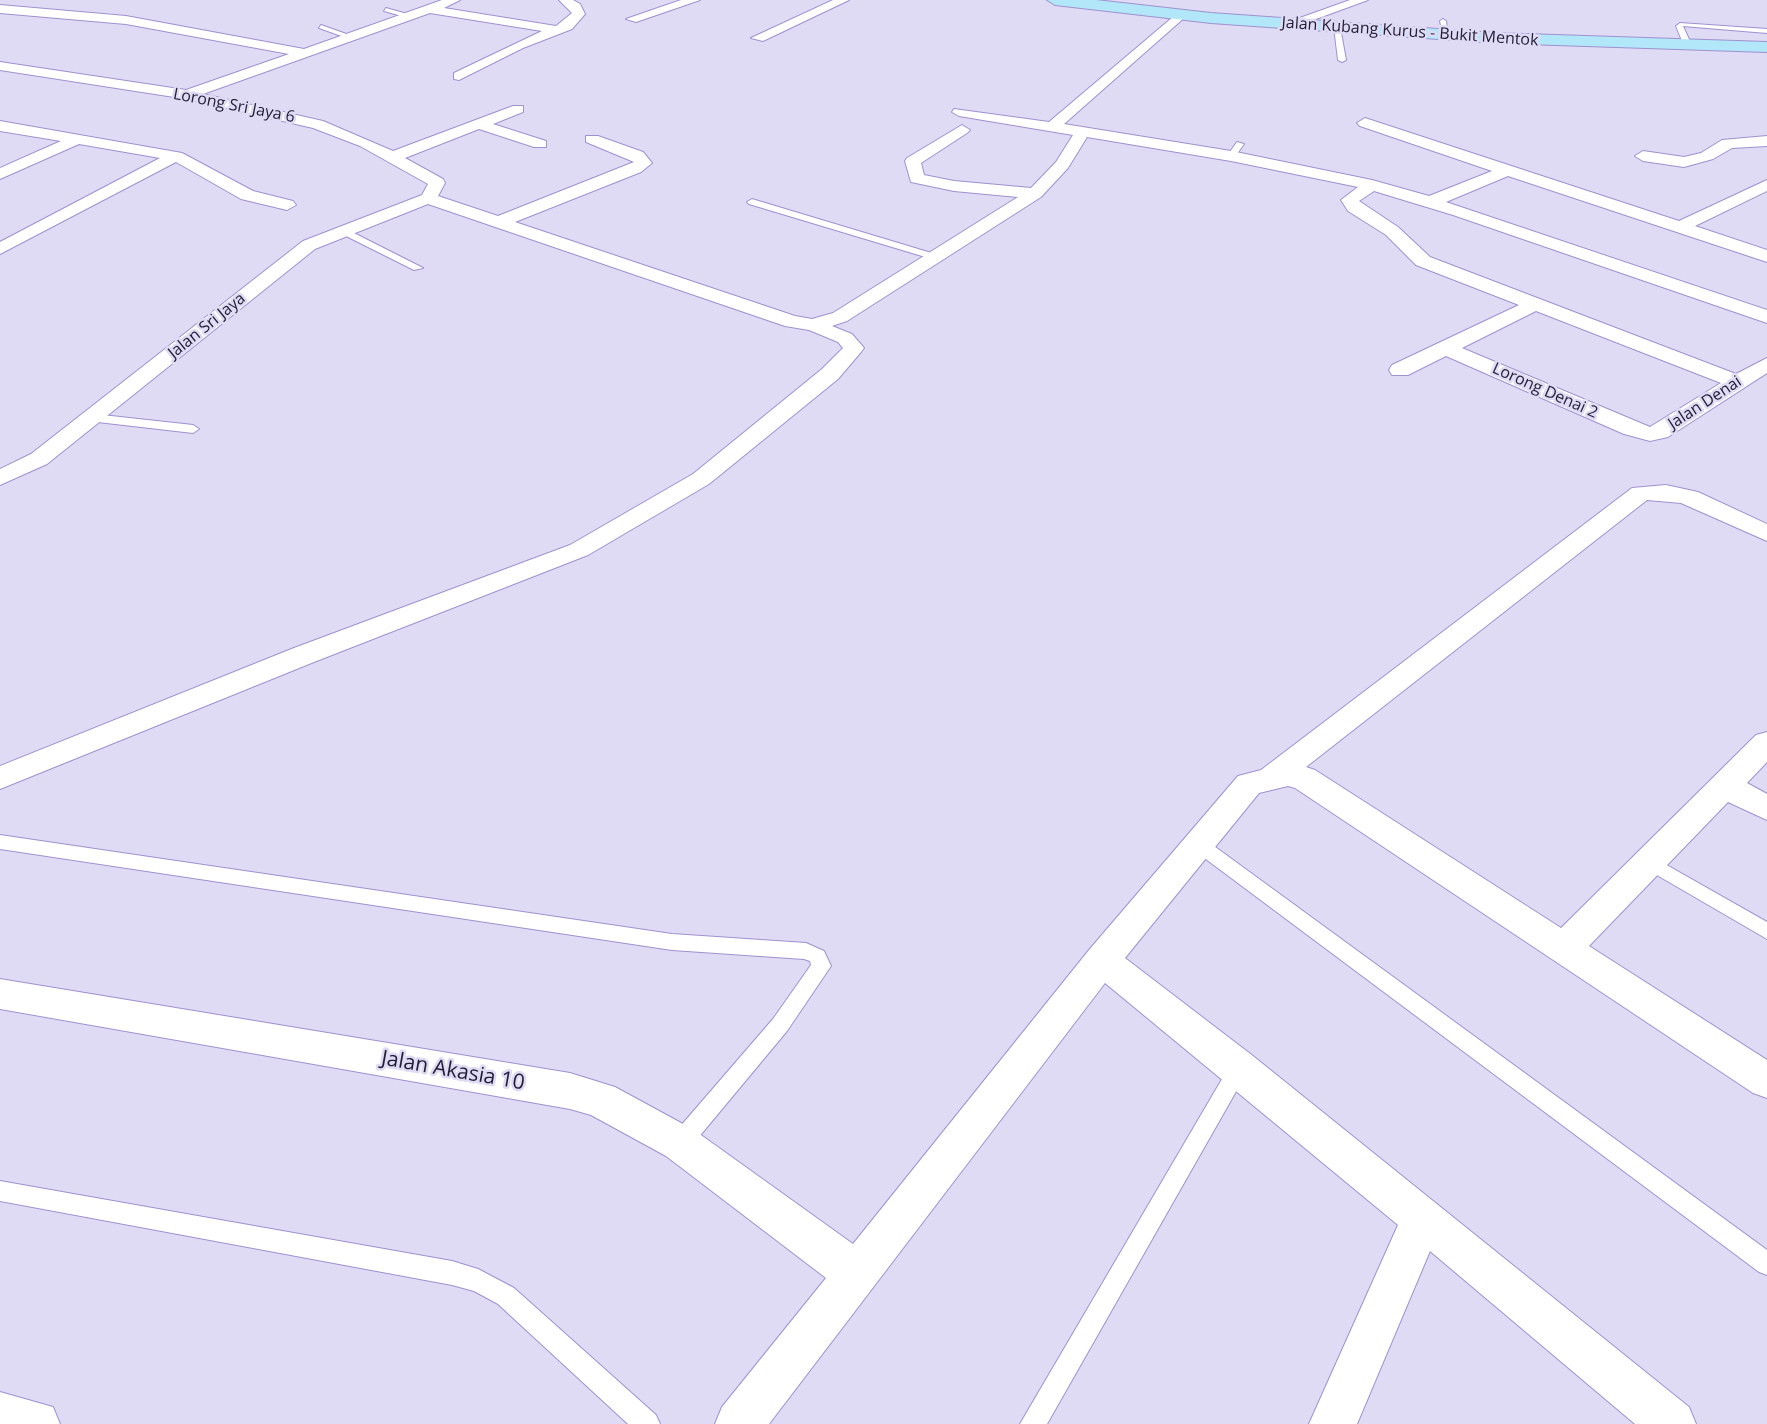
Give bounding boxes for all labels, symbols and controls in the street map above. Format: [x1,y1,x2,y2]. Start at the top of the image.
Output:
street label: Jalan Kubang Kurus - Bukit Mentok [1281,13,1539,51]
street label: Lorong Sri Jaya 6 [171,85,297,127]
street label: Jalan Sri Jaya [165,289,249,363]
street label: Lorong Denai 2 [1489,359,1601,423]
street label: Jalan Denai [1665,372,1745,434]
street label: Jalan Akasia 10 [379,1046,527,1096]

